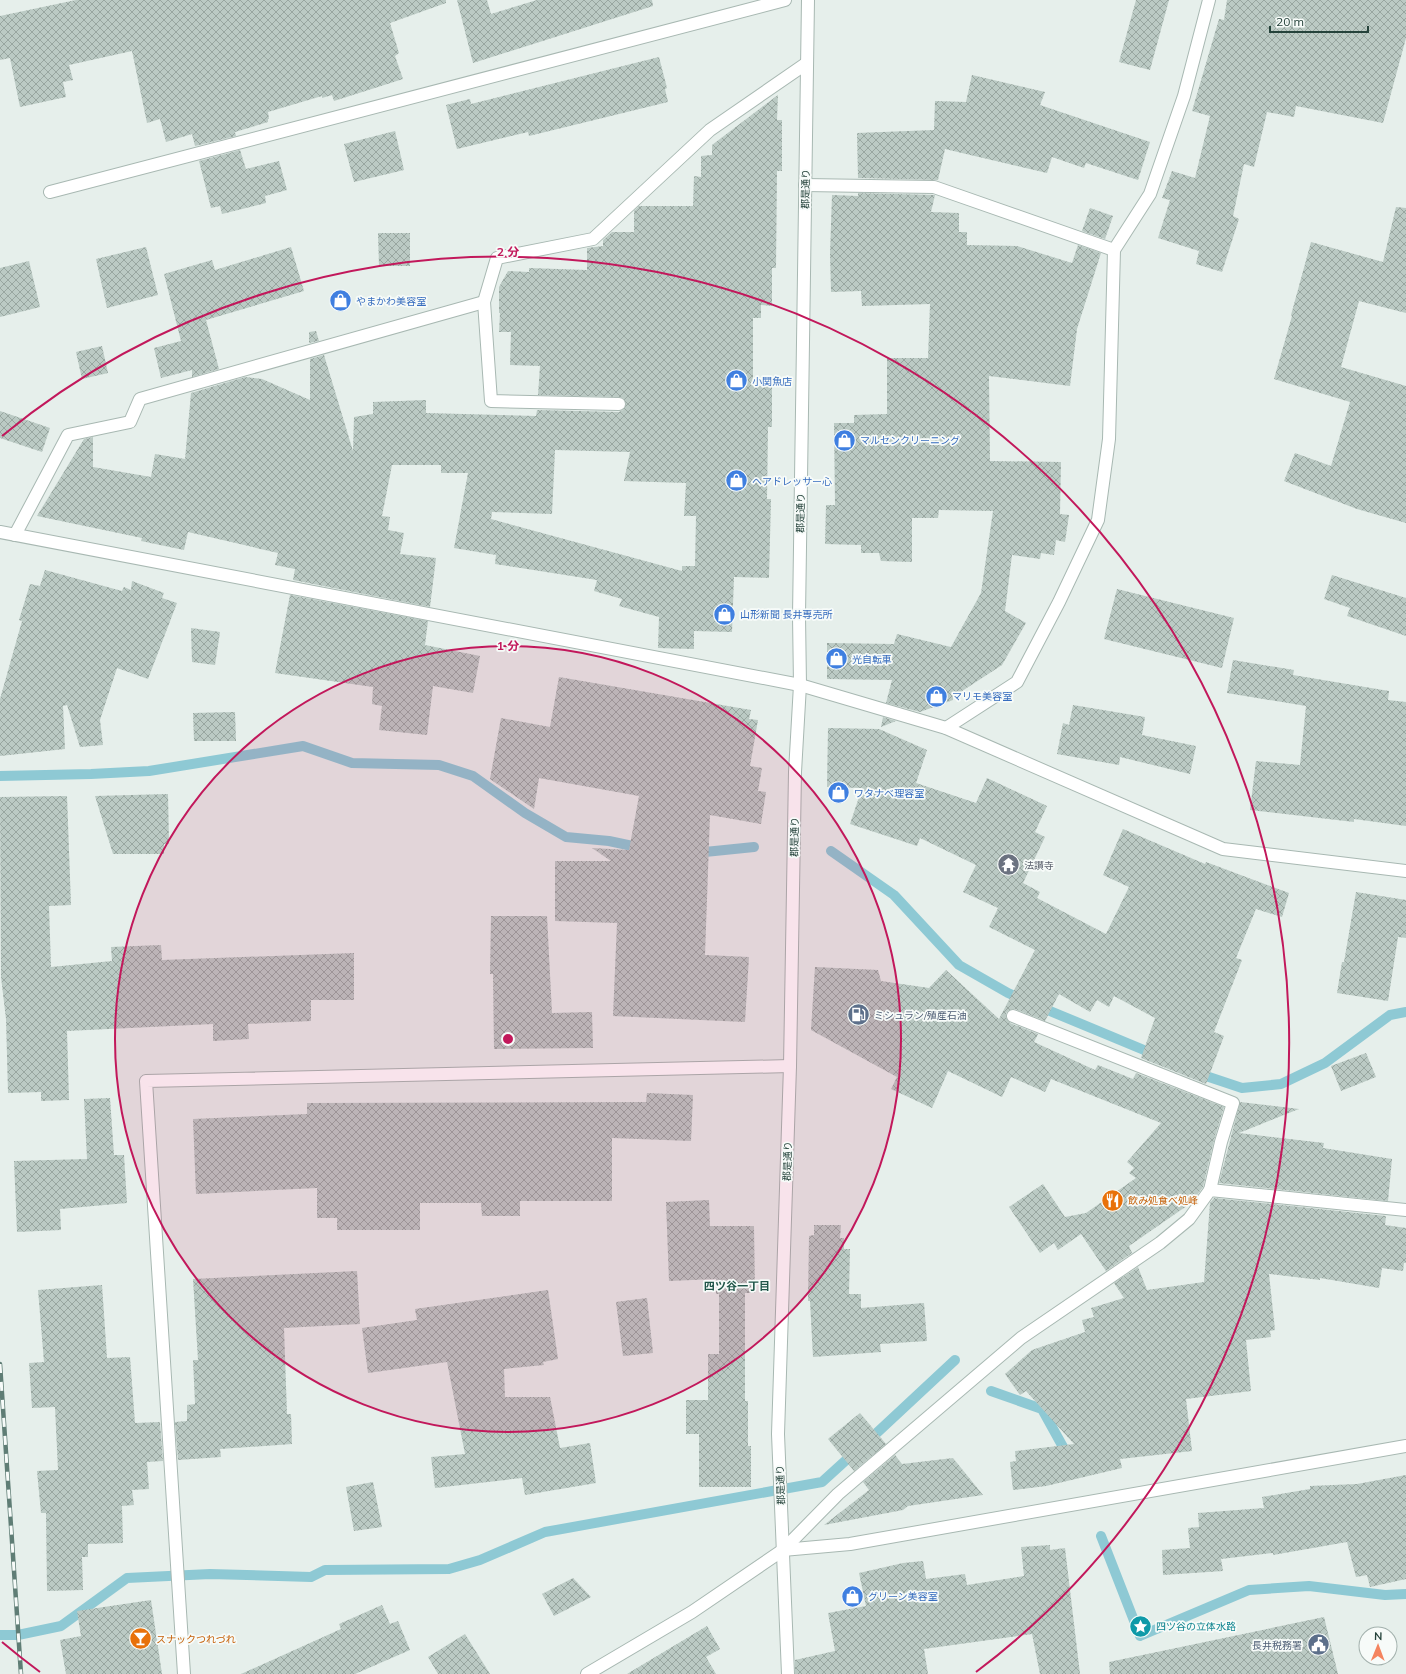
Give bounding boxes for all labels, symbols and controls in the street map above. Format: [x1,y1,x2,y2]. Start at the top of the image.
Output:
scale bar [1270,8,1368,34]
text: 20 m [1276,14,1304,29]
street label: 郡是通り [799,169,812,209]
text: 2 分 [497,244,519,259]
shop icon: やまかわ美容室 [328,288,354,314]
place label: やまかわ美容室 [356,295,426,308]
shop icon: 小関魚店 [724,368,750,394]
place label: 小関魚店 [752,375,792,388]
shop icon: マルセンクリーニング [831,427,857,453]
place label: マルセンクリーニング [860,434,960,447]
shop icon: ヘアドレッサー心 [724,468,750,494]
place label: ヘアドレッサー心 [752,475,832,488]
street label: 郡是通り [794,493,807,533]
shop icon: 山形新聞 長井専売所 [712,601,738,627]
place label: 山形新聞 長井専売所 [740,608,833,621]
text: 1 分 [497,638,519,653]
shop icon: 光自転車 [824,646,850,672]
place label: 光自転車 [852,653,892,666]
shop icon: マリモ美容室 [923,683,949,709]
place label: マリモ美容室 [952,690,1012,703]
shop icon: ワタナベ理容室 [825,780,851,806]
place label: ワタナベ理容室 [854,787,924,800]
street label: 郡是通り [788,817,801,857]
temple icon: 法讃寺 [995,852,1021,878]
place label: 法讃寺 [1024,859,1054,872]
fuel station icon: ミシュラン/殖産石油 [846,1002,872,1028]
place label: ミシュラン/殖産石油 [874,1009,967,1022]
centre of rings [501,1032,515,1046]
street label: 郡是通り [780,1141,795,1181]
restaurant icon: 飲み処食べ処峰 [1100,1187,1126,1213]
place label: 飲み処食べ処峰 [1128,1194,1198,1207]
district label: 四ツ谷一丁目 [704,1279,770,1293]
street label: 郡是通り [773,1465,788,1505]
shop icon: グリーン美容室 [839,1583,865,1609]
place label: グリーン美容室 [868,1590,938,1603]
place icon: 四ツ谷の立体水路 [1128,1613,1154,1639]
place label: 四ツ谷の立体水路 [1156,1620,1236,1633]
bar icon: スナックつれづれ [127,1626,153,1652]
north arrow [1358,1626,1398,1666]
text: N [1374,1629,1382,1643]
public building icon: 長井税務署 [1305,1632,1331,1658]
place label: スナックつれづれ [156,1633,236,1646]
place label: 長井税務署 [1252,1639,1302,1652]

